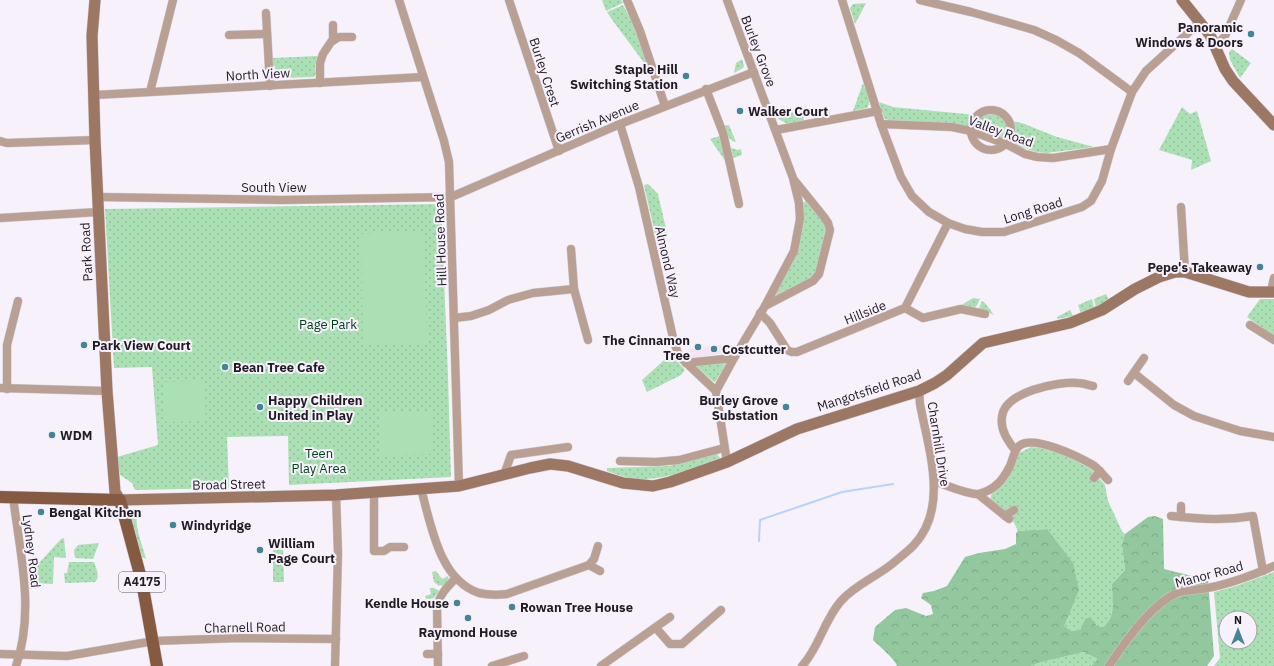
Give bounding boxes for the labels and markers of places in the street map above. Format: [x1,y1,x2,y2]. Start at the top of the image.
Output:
place label: Panoramic Windows & Doors [1135,19,1243,51]
marker: Panoramic Windows & Doors [1246,29,1256,39]
place label: Staple Hill Switching Station [570,61,678,93]
marker: Staple Hill Switching Station [681,71,691,81]
place label: Walker Court [748,103,828,120]
marker: Walker Court [735,106,745,116]
place label: Pepe's Takeaway [1148,259,1252,276]
marker: Pepe's Takeaway [1255,262,1265,272]
place label: The Cinnamon Tree [603,332,690,364]
place label: Park View Court [92,337,191,354]
marker: Park View Court [79,340,89,350]
place label: Costcutter [722,341,786,358]
marker: The Cinnamon Tree [693,342,703,352]
marker: Costcutter [709,344,719,354]
place label: Bean Tree Cafe [233,359,325,376]
marker: Bean Tree Cafe [220,362,230,372]
place label: Happy Children United in Play [268,392,363,424]
place label: Burley Grove Substation [699,392,778,424]
marker: Happy Children United in Play [255,402,265,412]
marker: Burley Grove Substation [781,402,791,412]
place label: WDM [60,427,92,444]
marker: WDM [47,430,57,440]
place label: Bengal Kitchen [49,504,142,521]
marker: Bengal Kitchen [36,507,46,517]
place label: Windyridge [181,517,251,534]
marker: Windyridge [168,520,178,530]
place label: William Page Court [268,535,335,567]
marker: William Page Court [255,545,265,555]
place label: Kendle House [365,595,449,612]
marker: Kendle House [452,598,462,608]
place label: Rowan Tree House [520,599,633,616]
marker: Rowan Tree House [507,602,517,612]
marker: Raymond House [463,613,473,623]
place label: Raymond House [419,624,517,641]

